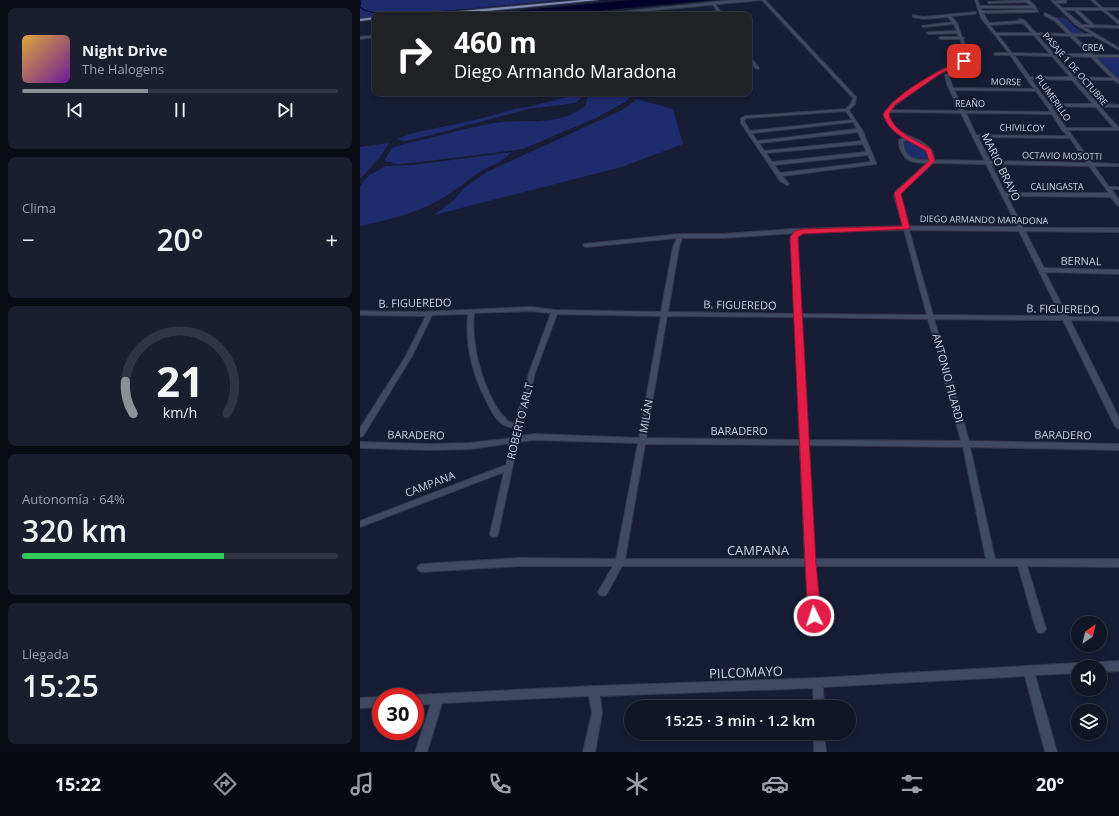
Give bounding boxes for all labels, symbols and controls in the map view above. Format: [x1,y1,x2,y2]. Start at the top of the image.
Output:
text: 460 m [454,23,537,61]
icon: right [388,28,440,80]
street label: PASAJE 1 DE OCTUBRE [1040,29,1111,108]
text: Night Drive [82,40,167,60]
street label: CREA [1082,41,1104,54]
pin [947,44,981,78]
icon: arrive [953,50,975,72]
text: Diego Armando Maradona [454,59,676,83]
text: The Halogens [82,60,164,78]
street label: PLUMERILLO [1033,72,1074,124]
street label: MORSE [991,75,1021,88]
street label: REAÑO [955,97,985,110]
icon: previous [64,99,86,121]
icon: pause [169,99,191,121]
icon: next [274,99,296,121]
street label: CHIVILCOY [999,121,1046,134]
street label: MARIO BRAVO [978,130,1024,203]
street label: OCTAVIO MOSOTTI [1022,148,1102,163]
street label: CALINGASTA [1030,180,1084,193]
text: Clima [22,199,56,217]
street label: DIEGO ARMANDO MARADONA [920,212,1049,227]
text: 20° [156,219,204,260]
text: − [22,224,35,254]
text: + [325,224,338,254]
street label: BERNAL [1060,253,1102,268]
street label: B. FIGUEREDO [378,294,452,311]
street label: B. FIGUEREDO [703,296,777,313]
street label: B. FIGUEREDO [1026,300,1100,317]
street label: ANTONIO FILARDI [929,332,968,424]
text: 21 [156,353,204,409]
street label: ROBERTO ARLT [503,381,536,461]
street label: MILÁN [635,398,656,434]
text: km/h [163,403,197,422]
street label: BARADERO [710,423,768,438]
street label: BARADERO [387,427,445,442]
street label: BARADERO [1034,427,1092,442]
street label: CAMPANA [403,467,457,500]
text: Autonomía · 64% [22,490,125,508]
text: 320 km [22,510,127,551]
street label: CAMPANA [727,541,790,559]
position arrow [793,595,835,637]
north arrow [1071,616,1107,652]
map controls [1071,616,1107,740]
text: Llegada [22,645,69,663]
button: sound [1071,660,1107,696]
street label: PILCOMAYO [709,662,783,682]
text: 15:25 [22,665,99,706]
speed limit sign: 30 [372,688,424,740]
button: layers [1071,704,1107,740]
text: 15:25 · 3 min · 1.2 km [665,710,815,730]
icon: directions [211,770,239,798]
icon: music [348,770,376,798]
icon: phone [486,770,514,798]
icon: climate [623,770,651,798]
icon: car [761,770,789,798]
icon: filters [898,770,926,798]
text: 15:22 [55,772,101,796]
text: 20° [1036,772,1064,796]

